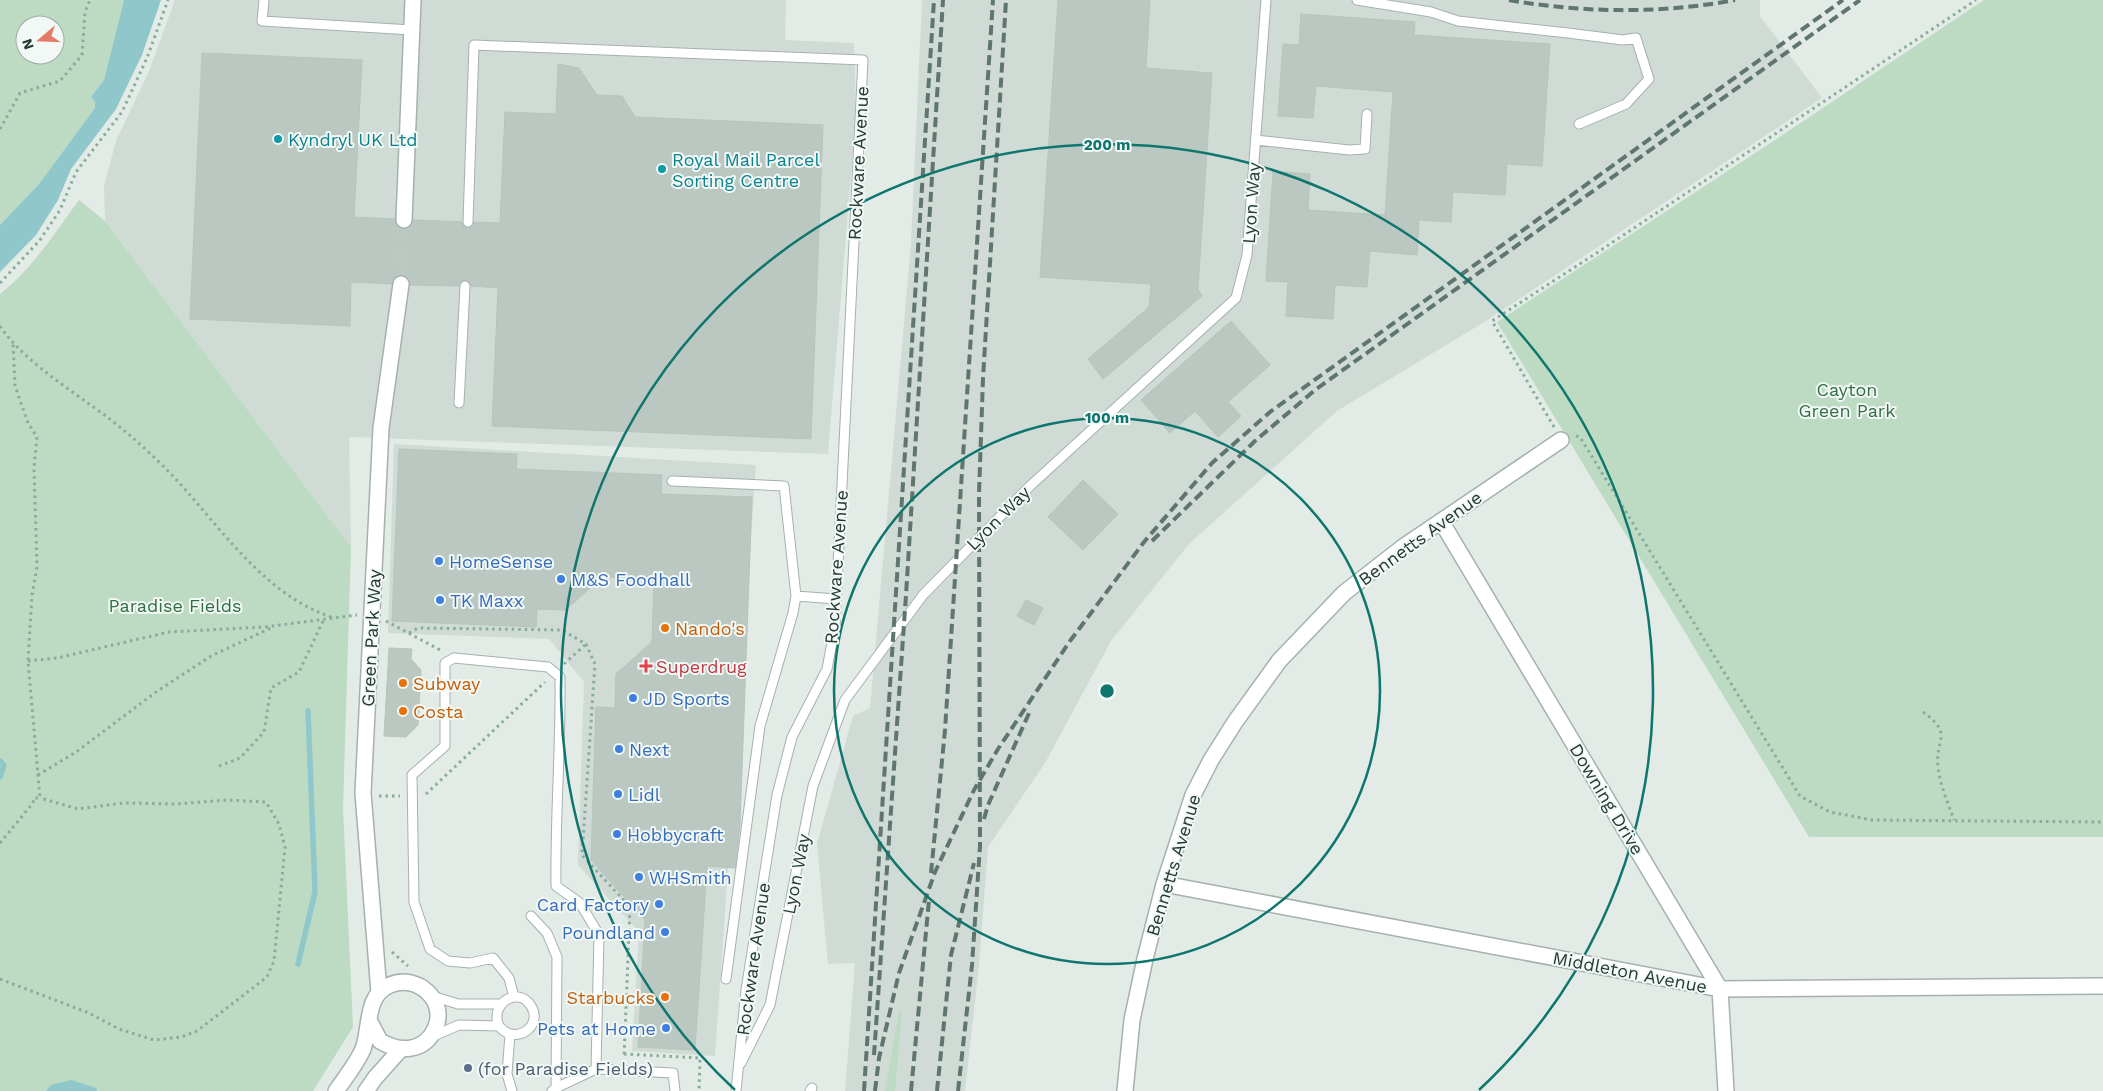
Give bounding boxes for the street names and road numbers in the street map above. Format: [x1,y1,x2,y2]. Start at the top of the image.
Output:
street label: Rockware Avenue [843,85,873,241]
street label: Lyon Way [1238,161,1264,244]
street label: Lyon Way [962,481,1035,554]
street label: Bennetts Avenue [1354,486,1486,590]
street label: Rockware Avenue [820,489,852,645]
street label: Green Park Way [357,568,385,707]
street label: Downing Drive [1566,740,1648,858]
street label: Bennetts Avenue [1141,792,1205,938]
street label: Lyon Way [778,831,814,916]
street label: Rockware Avenue [732,881,774,1037]
street label: Middleton Avenue [1551,947,1709,997]

